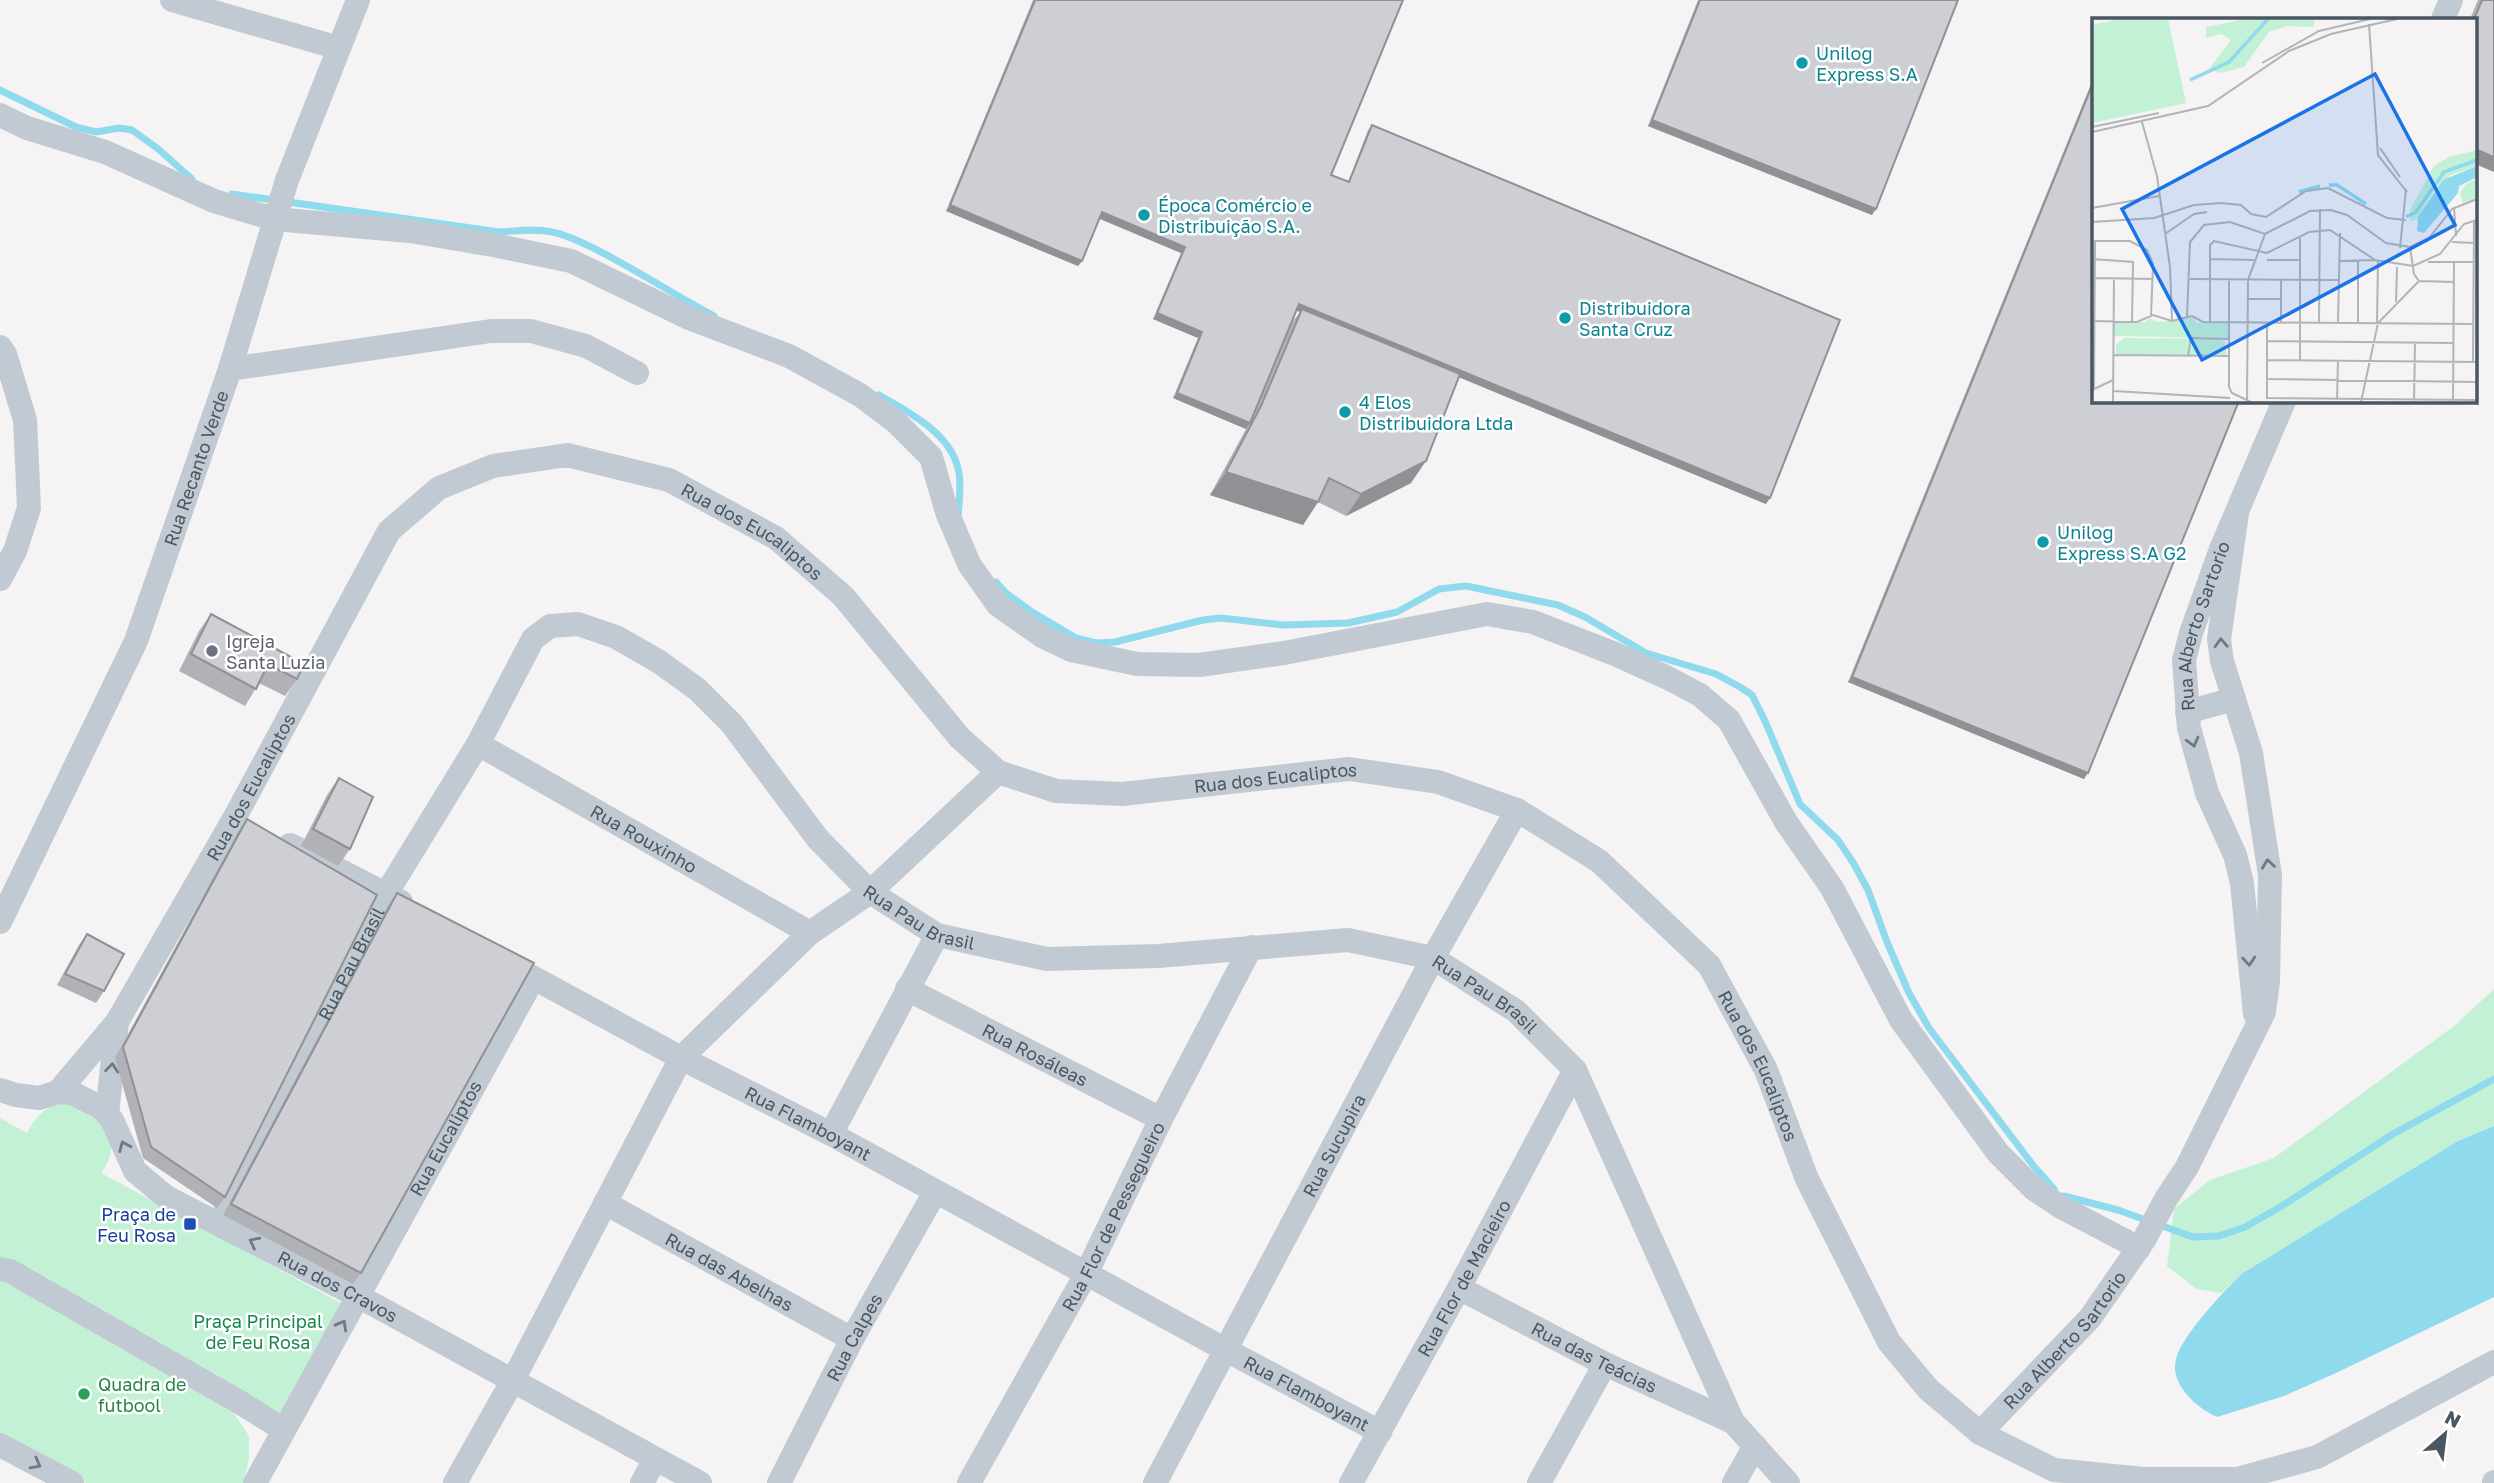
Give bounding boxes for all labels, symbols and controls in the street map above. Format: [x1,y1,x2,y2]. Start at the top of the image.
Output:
inset map [2092,18,2476,402]
place label: Unilog Express S.A [1816,42,1918,85]
marker: Unilog Express S.A [1794,55,1810,71]
place label: Época Comércio e Distribuição S.A. [1158,194,1312,237]
marker: Época Comércio e Distribuição S.A. [1136,207,1152,223]
place label: Distribuidora Santa Cruz [1579,297,1691,340]
marker: Distribuidora Santa Cruz [1557,310,1573,326]
street label: Rua Recanto Verde [159,388,233,549]
place label: 4 Elos Distribuidora Ltda [1359,391,1513,434]
marker: 4 Elos Distribuidora Ltda [1337,404,1353,420]
street label: Rua dos Eucaliptos [678,478,827,585]
place label: Unilog Express S.A G2 [2057,521,2186,564]
marker: Unilog Express S.A G2 [2035,534,2051,550]
street label: Rua Alberto Sartorio [2173,537,2234,712]
place label: Igreja Santa Luzia [226,630,325,673]
one-way arrow [2213,637,2228,648]
marker: Igreja Santa Luzia [204,643,220,659]
street label: Rua dos Eucaliptos [201,710,300,864]
one-way arrow [2185,736,2199,748]
street label: Rua dos Eucaliptos [1193,758,1359,797]
street label: Rua Rouxinho [587,800,701,877]
one-way arrow [2261,858,2276,870]
street label: Rua Pau Brasil [859,880,977,954]
street label: Rua Pau Brasil [313,903,389,1024]
street label: Rua Pau Brasil [1428,950,1543,1038]
one-way arrow [2241,955,2256,966]
street label: Rua dos Eucaliptos [1714,986,1803,1144]
street label: Rua Rosáleas [979,1018,1092,1091]
one-way arrow [104,1062,119,1073]
street label: Rua Eucaliptos [405,1076,486,1200]
street label: Rua Flamboyant [741,1081,875,1165]
street label: Rua Sucupira [1297,1090,1370,1201]
street label: Rua Flor de Pessegueiro [1056,1118,1169,1315]
one-way arrow [118,1141,132,1153]
street label: Rua Flor de Macieiro [1412,1196,1515,1360]
place label: Praça de Feu Rosa [97,1203,176,1246]
marker: Praça de Feu Rosa [182,1216,198,1232]
street label: Rua das Abelhas [661,1227,797,1316]
one-way arrow [249,1237,261,1251]
street label: Rua dos Cravos [274,1246,402,1327]
street label: Rua Alberto Sartorio [1998,1267,2130,1413]
street label: Rua Calpes [821,1289,887,1385]
park label: Praça Principal de Feu Rosa [193,1310,323,1353]
street label: Rua das Teácias [1528,1317,1661,1397]
one-way arrow [334,1320,347,1332]
street label: Rua Flamboyant [1240,1351,1373,1435]
place label: Quadra de futbool [98,1373,186,1416]
marker: Quadra de futbool [76,1386,92,1402]
north arrow [2410,1399,2480,1469]
text: N [2441,1405,2465,1432]
one-way arrow [29,1456,41,1469]

